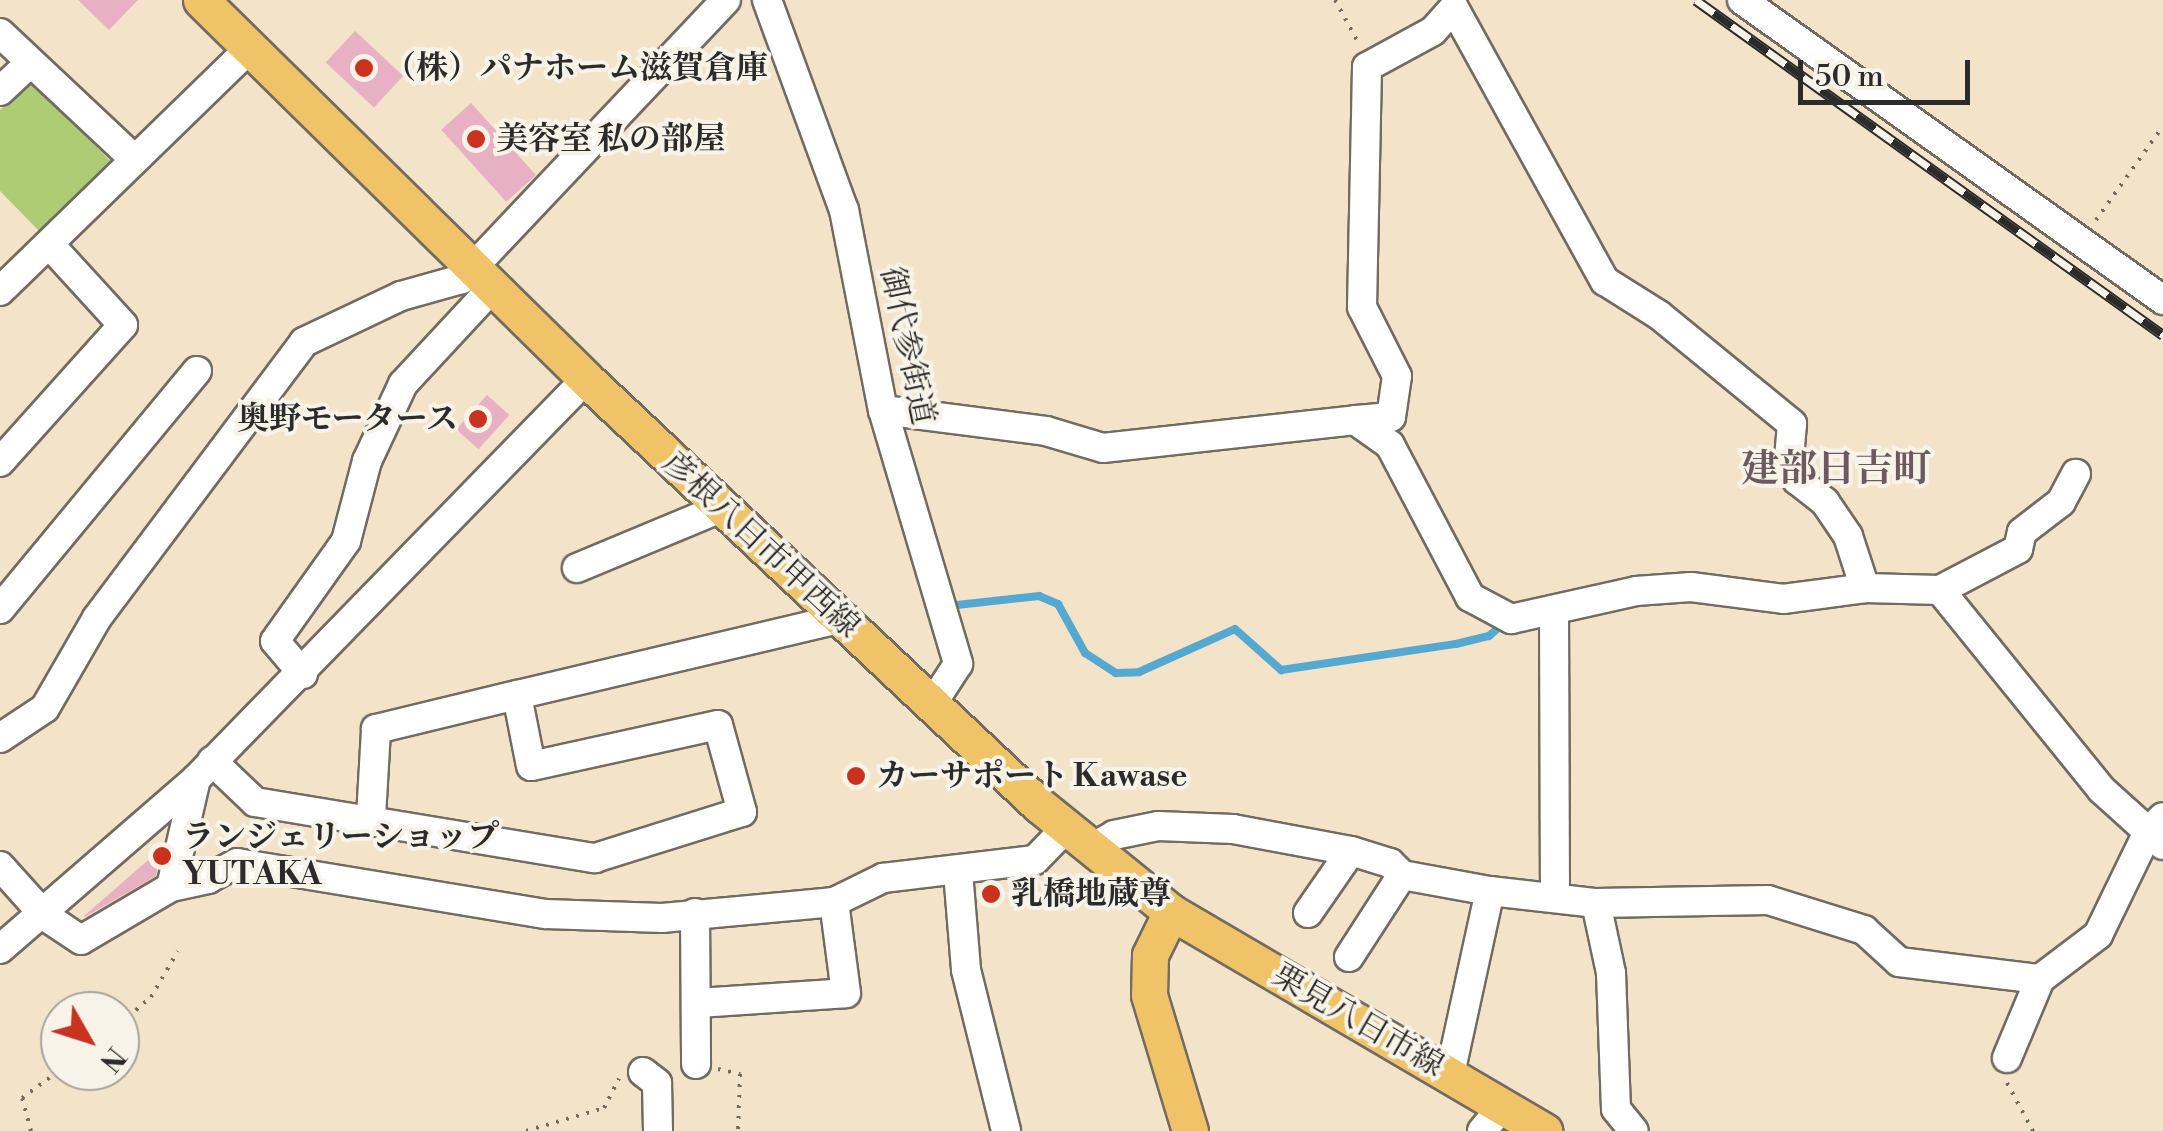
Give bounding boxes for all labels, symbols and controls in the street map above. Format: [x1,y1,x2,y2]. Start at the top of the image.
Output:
scale bar [1803,40,1976,102]
place label: （株）パナホーム滋賀倉庫 [384,49,768,87]
marker: （株）パナホーム滋賀倉庫 [353,57,375,79]
text: 50 m [1815,58,1884,96]
place label: 美容室 私の部屋 [496,120,725,158]
marker: 美容室 私の部屋 [465,128,487,150]
street label: 御代参街道 [872,264,942,428]
place label: 奥野モータース [235,400,458,438]
marker: 奥野モータース [467,408,489,430]
street label: 彦根八日市甲西線 [654,444,868,646]
district label: 建部日吉町 [1741,447,1931,493]
place label: カーサポート Kawase [876,757,1187,795]
marker: カーサポート Kawase [845,765,867,787]
place label: ランジェリーショップ YUTAKA [182,819,502,894]
marker: ランジェリーショップ YUTAKA [151,845,173,867]
place label: 乳橋地蔵尊 [1011,875,1171,913]
marker: 乳橋地蔵尊 [980,883,1002,905]
street label: 栗見八日市線 [1265,956,1451,1086]
north arrow [40,991,140,1091]
text: N [92,1039,133,1079]

